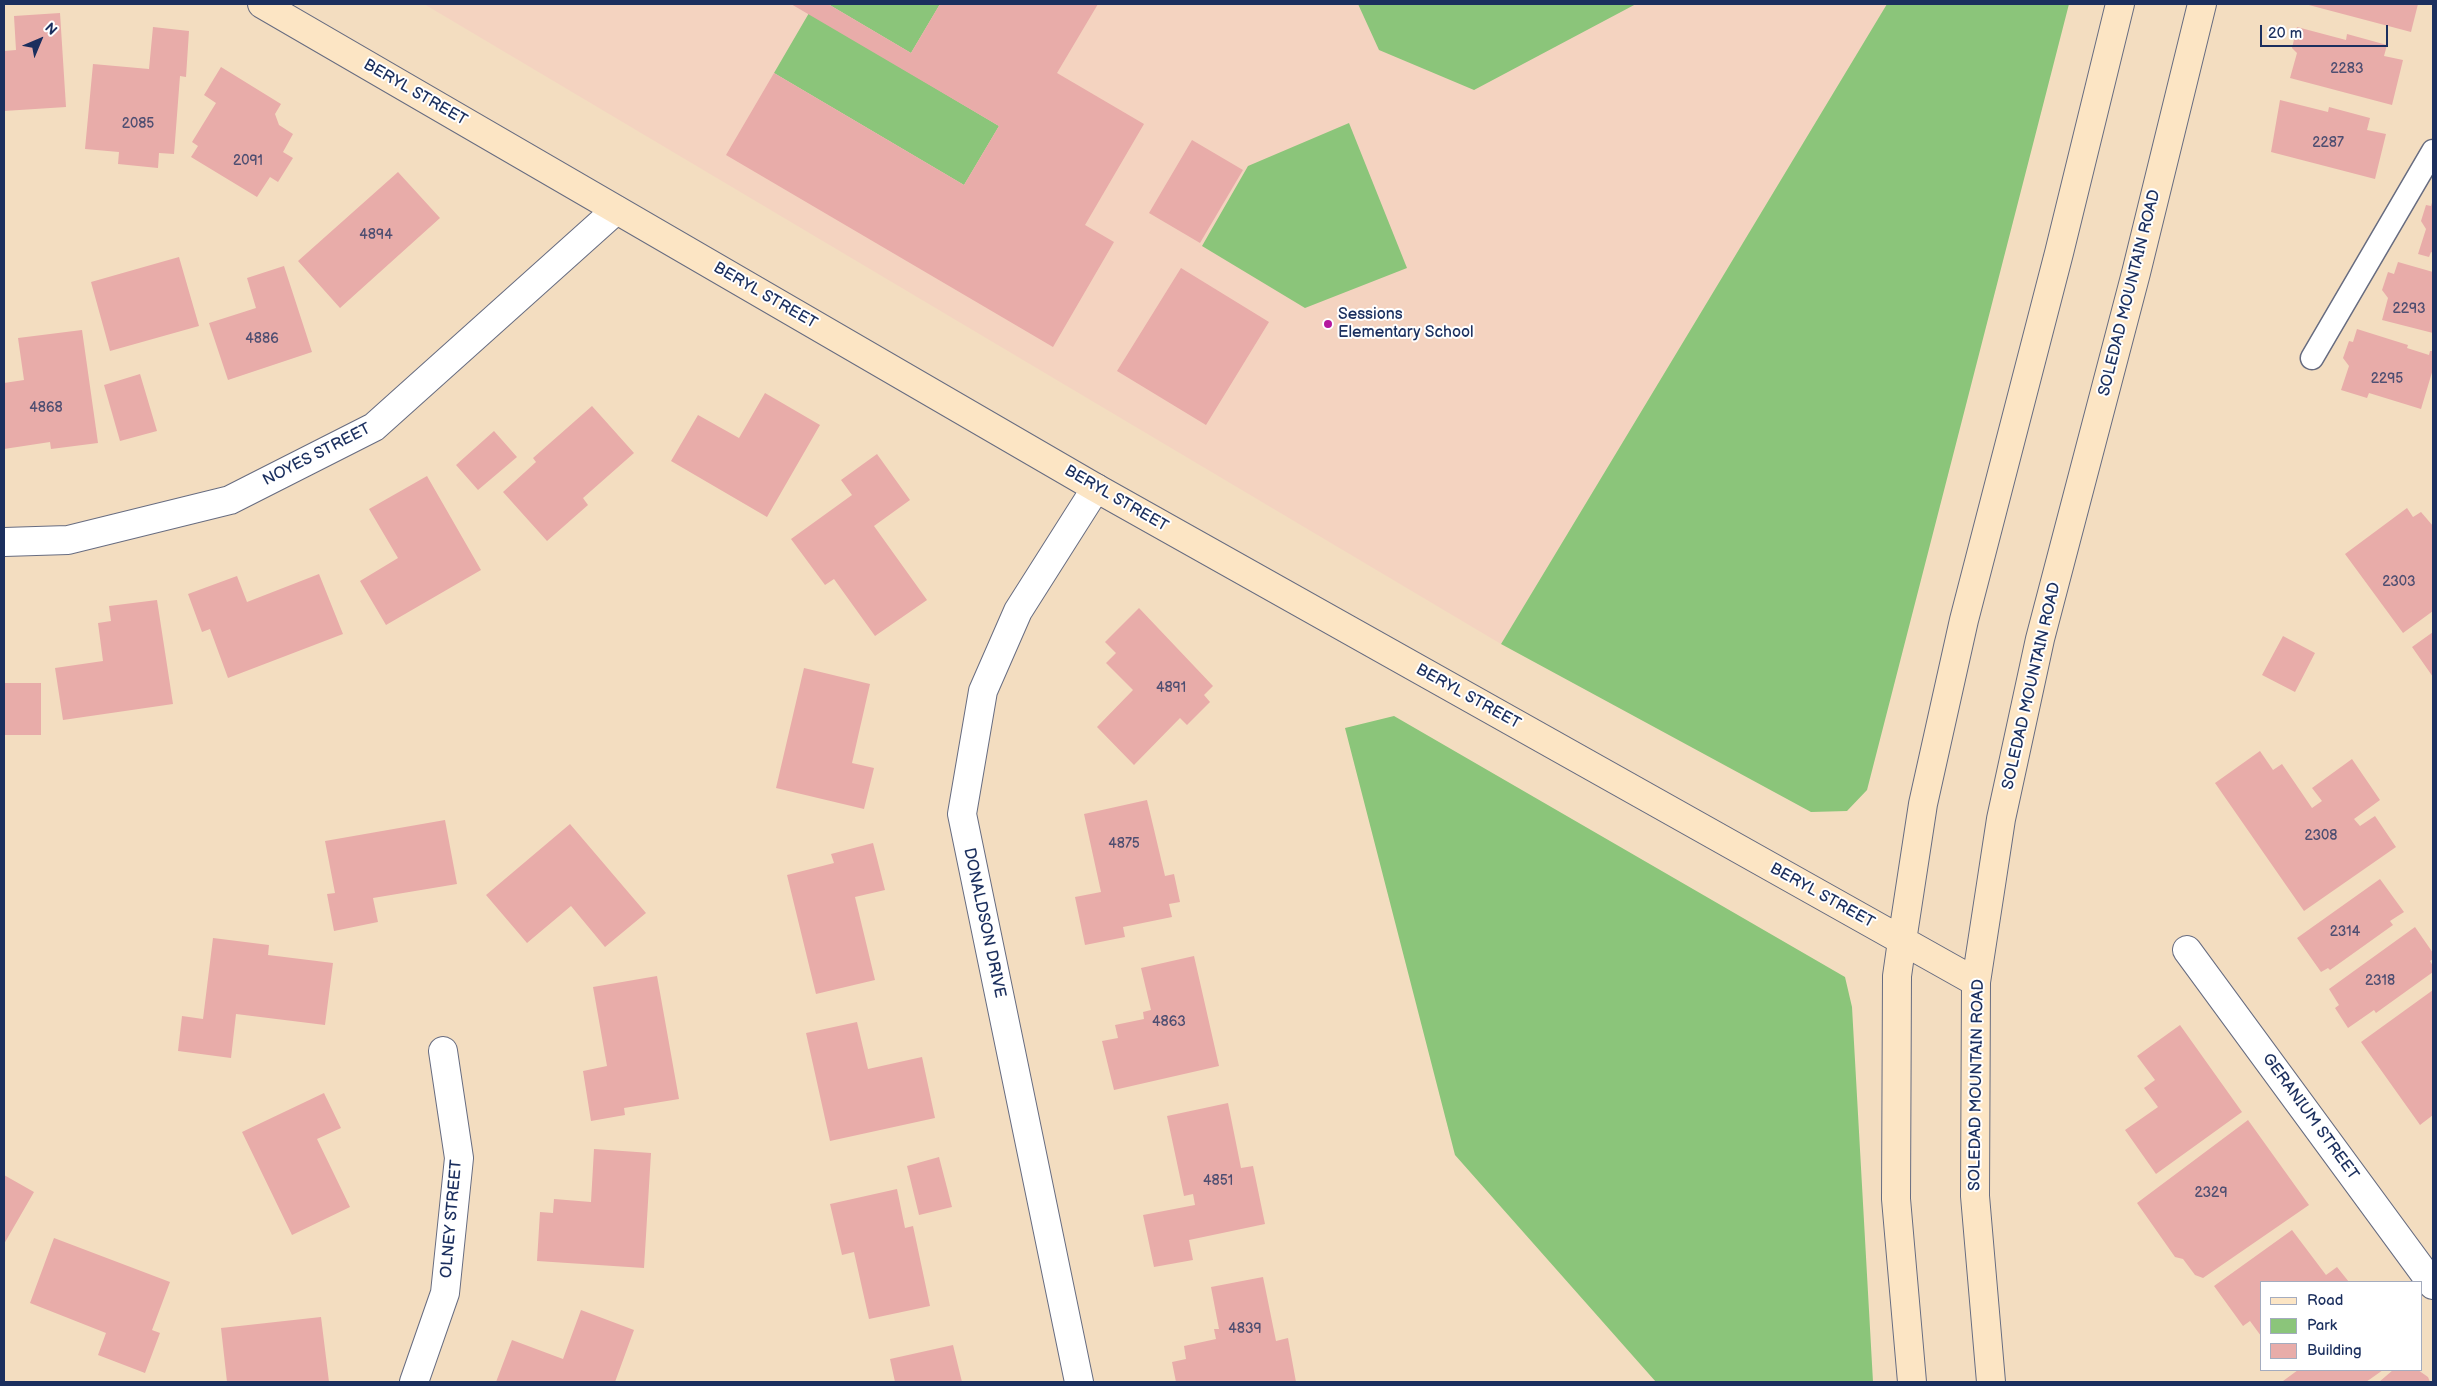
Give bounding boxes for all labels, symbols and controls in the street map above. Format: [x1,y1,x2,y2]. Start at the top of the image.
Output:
north arrow [15,15,65,65]
scale bar [2262,15,2390,47]
text: N [41,19,61,39]
text: 20 m [2268,24,2302,43]
street label: BERYL STREET [360,55,470,131]
house number: 2283 [2330,61,2364,77]
house number: 2085 [122,116,154,132]
house number: 2287 [2312,135,2344,151]
house number: 2091 [233,153,263,169]
street label: SOLEDAD MOUNTAIN ROAD [2095,188,2165,398]
house number: 4894 [359,227,393,243]
street label: BERYL STREET [710,258,820,334]
house number: 2293 [2392,301,2426,317]
place label: Sessions Elementary School [1338,305,1474,343]
marker: Sessions Elementary School [1322,318,1334,330]
house number: 4886 [245,331,279,347]
house number: 2295 [2371,371,2403,387]
house number: 4868 [29,400,63,416]
street label: NOYES STREET [260,420,374,490]
street label: BERYL STREET [1061,461,1171,537]
house number: 2303 [2382,574,2416,590]
street label: SOLEDAD MOUNTAIN ROAD [1999,581,2065,791]
street label: BERYL STREET [1412,660,1524,734]
house number: 4891 [1156,680,1186,696]
house number: 2308 [2305,828,2337,844]
house number: 4875 [1108,836,1140,852]
street label: DONALDSON DRIVE [959,846,1009,1000]
street label: BERYL STREET [1766,859,1878,933]
house number: 2314 [2330,924,2360,940]
house number: 2318 [2365,973,2395,989]
street label: SOLEDAD MOUNTAIN ROAD [1966,979,1988,1191]
house number: 4863 [1152,1014,1186,1030]
street label: GERANIUM STREET [2258,1050,2362,1184]
street label: OLNEY STREET [437,1159,467,1279]
house number: 4851 [1203,1173,1233,1189]
house number: 2329 [2195,1185,2227,1201]
legend [2260,1281,2422,1371]
text: Road [2307,1291,2343,1310]
text: Park [2307,1316,2337,1335]
house number: 4839 [1228,1321,1262,1337]
text: Building [2307,1341,2362,1360]

